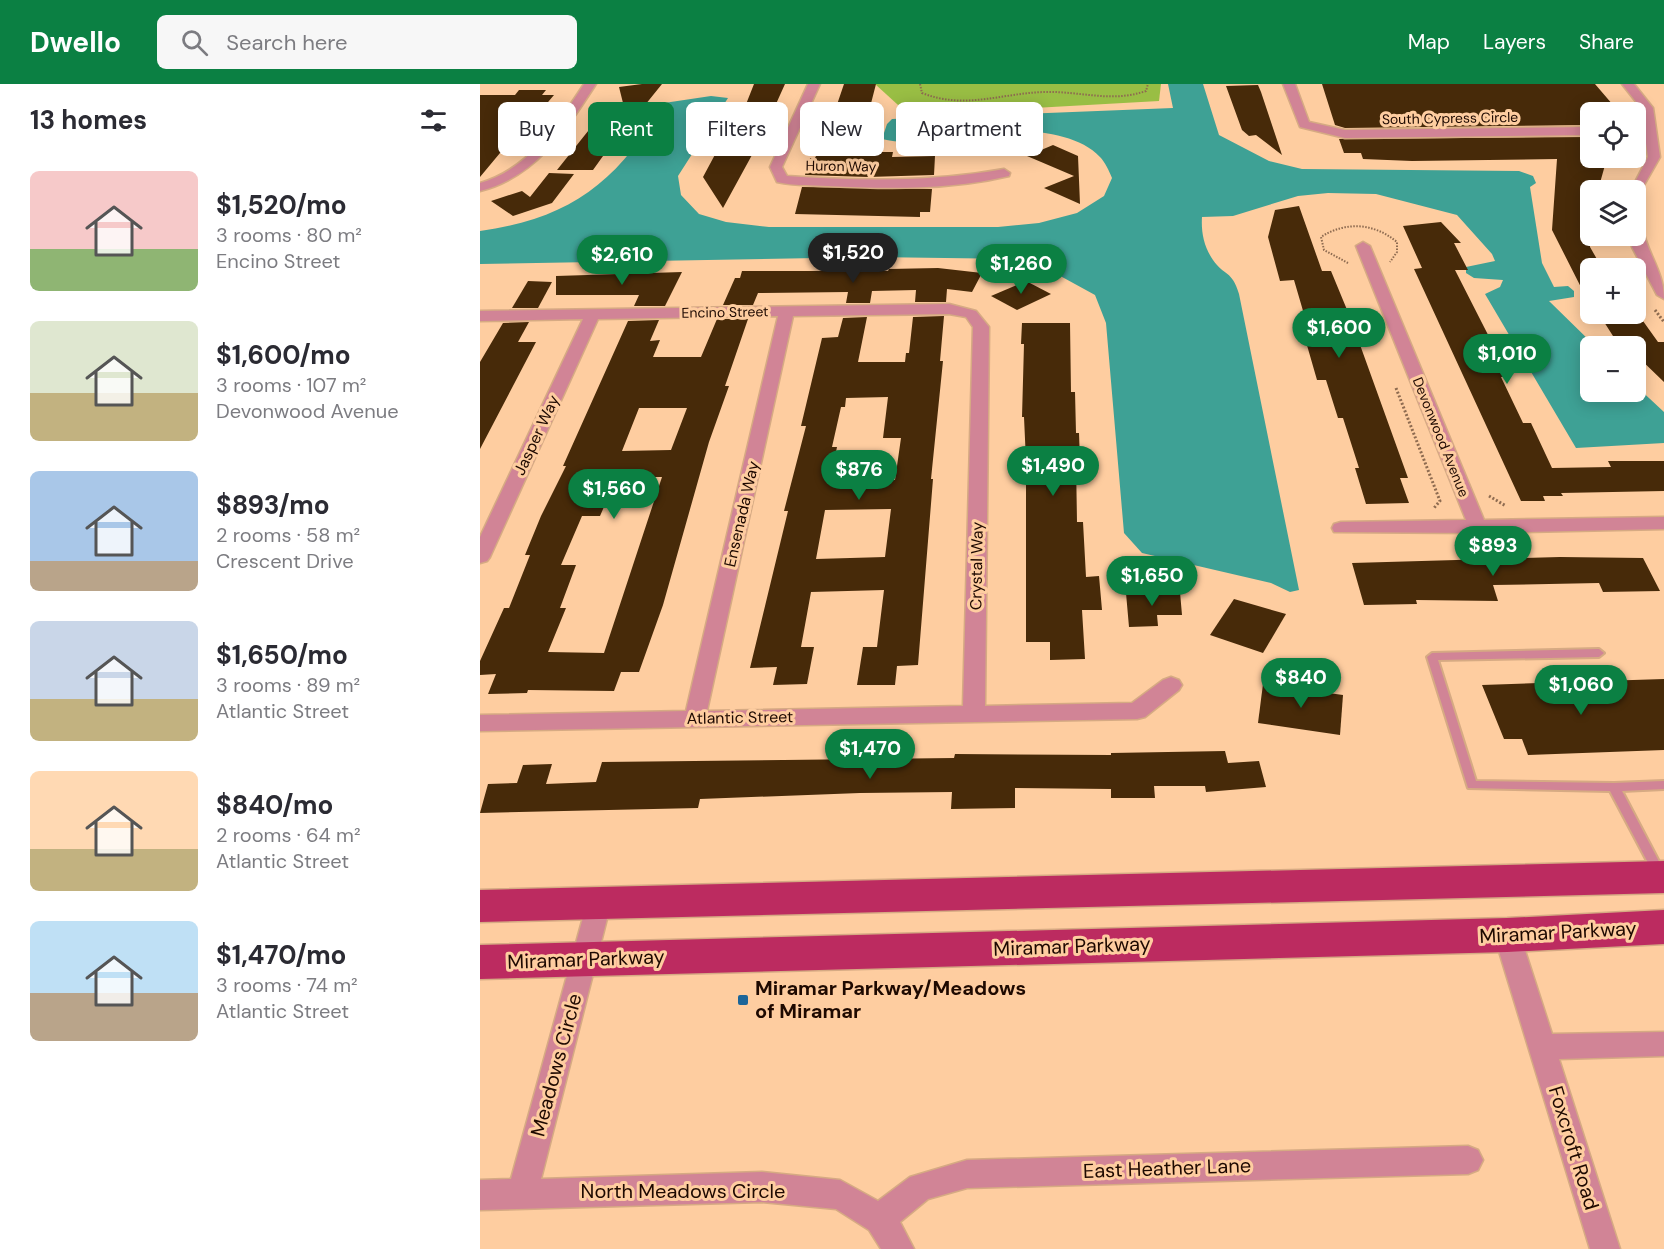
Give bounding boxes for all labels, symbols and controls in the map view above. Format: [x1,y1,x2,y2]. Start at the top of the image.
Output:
search box [157,15,577,69]
text: Dwello [30,24,121,61]
icon: search [178,26,211,59]
text: Search here [226,28,348,57]
text: Map [1408,28,1450,56]
text: Layers [1483,28,1546,56]
text: Share [1579,28,1634,56]
chip: Buy [498,102,576,156]
chip: Rent [588,102,674,156]
chip: Filters [686,102,788,156]
chip: New [800,102,884,156]
chip: Apartment [896,102,1043,156]
map controls [1580,102,1646,402]
button: locate [1580,102,1646,168]
text: 13 homes [30,103,147,137]
icon: filters [417,104,450,137]
street label: South Cypress Circle [1382,108,1518,128]
street label: Huron Way [806,156,877,176]
button: layers [1580,180,1646,246]
text: $1,520/mo [216,188,347,222]
icon: home [78,195,150,267]
text: 3 rooms · 80 m² [216,222,362,248]
pin: $1,520 [804,233,902,284]
pin: $2,610 [573,235,671,286]
text: $1,520 [822,239,884,265]
text: $2,610 [591,241,653,267]
pin: $1,260 [972,244,1070,295]
text: Encino Street [216,248,340,274]
text: $1,260 [990,250,1052,276]
button: + [1580,258,1646,324]
street label: Encino Street [681,302,769,322]
pin: $1,600 [1290,308,1388,359]
text: $1,600 [1306,314,1372,340]
pin: $1,010 [1458,334,1556,385]
button: − [1580,336,1646,402]
text: $1,600/mo [216,338,351,372]
text: $1,010 [1477,340,1537,366]
icon: home [78,345,150,417]
text: 3 rooms · 107 m² [216,372,366,398]
street label: Devonwood Avenue [1409,374,1473,500]
street label: Jasper Way [509,392,564,479]
text: Devonwood Avenue [216,398,399,424]
pin: $1,490 [1004,446,1102,497]
pin: $876 [823,450,895,501]
text: $1,490 [1021,452,1085,478]
text: $876 [835,456,883,482]
street label: Ensenada Way [719,459,764,569]
pin: $1,560 [565,469,663,520]
text: $1,560 [582,475,646,501]
text: $893/mo [216,488,330,522]
icon: home [78,495,150,567]
text: 2 rooms · 58 m² [216,522,360,548]
street label: Crystal Way [965,522,988,610]
pin: $893 [1457,526,1529,577]
text: $893 [1469,532,1517,558]
text: Crescent Drive [216,548,354,574]
pin: $1,650 [1103,556,1201,607]
text: $1,650 [1120,562,1184,588]
text: $1,650/mo [216,638,348,672]
icon: home [78,645,150,717]
pin: $840 [1265,658,1337,709]
text: $840 [1275,664,1327,690]
pin: $1,060 [1532,665,1630,716]
text: $1,060 [1548,671,1614,697]
text: 3 rooms · 89 m² [216,672,360,698]
text: Atlantic Street [216,698,349,724]
street label: Atlantic Street [687,706,793,729]
pin: $1,470 [821,729,919,780]
text: $1,470 [839,735,901,761]
text: $840/mo [216,788,333,822]
icon: home [78,795,150,867]
text: 2 rooms · 64 m² [216,822,360,848]
text: Atlantic Street [216,848,349,874]
street label: Miramar Parkway [1479,915,1637,949]
street label: Miramar Parkway [993,930,1151,962]
text: $1,470/mo [216,938,346,972]
street label: Miramar Parkway [507,943,665,975]
icon: home [78,945,150,1017]
text: 3 rooms · 74 m² [216,972,358,998]
place label: Miramar Parkway/Meadows of Miramar [755,975,1026,1024]
street label: Meadows Circle [524,991,588,1139]
marker: Miramar Parkway/Meadows of Miramar [736,993,750,1007]
text: Atlantic Street [216,998,349,1024]
street label: Foxcroft Road [1543,1083,1605,1213]
street label: East Heather Lane [1082,1152,1252,1184]
street label: North Meadows Circle [581,1178,785,1204]

